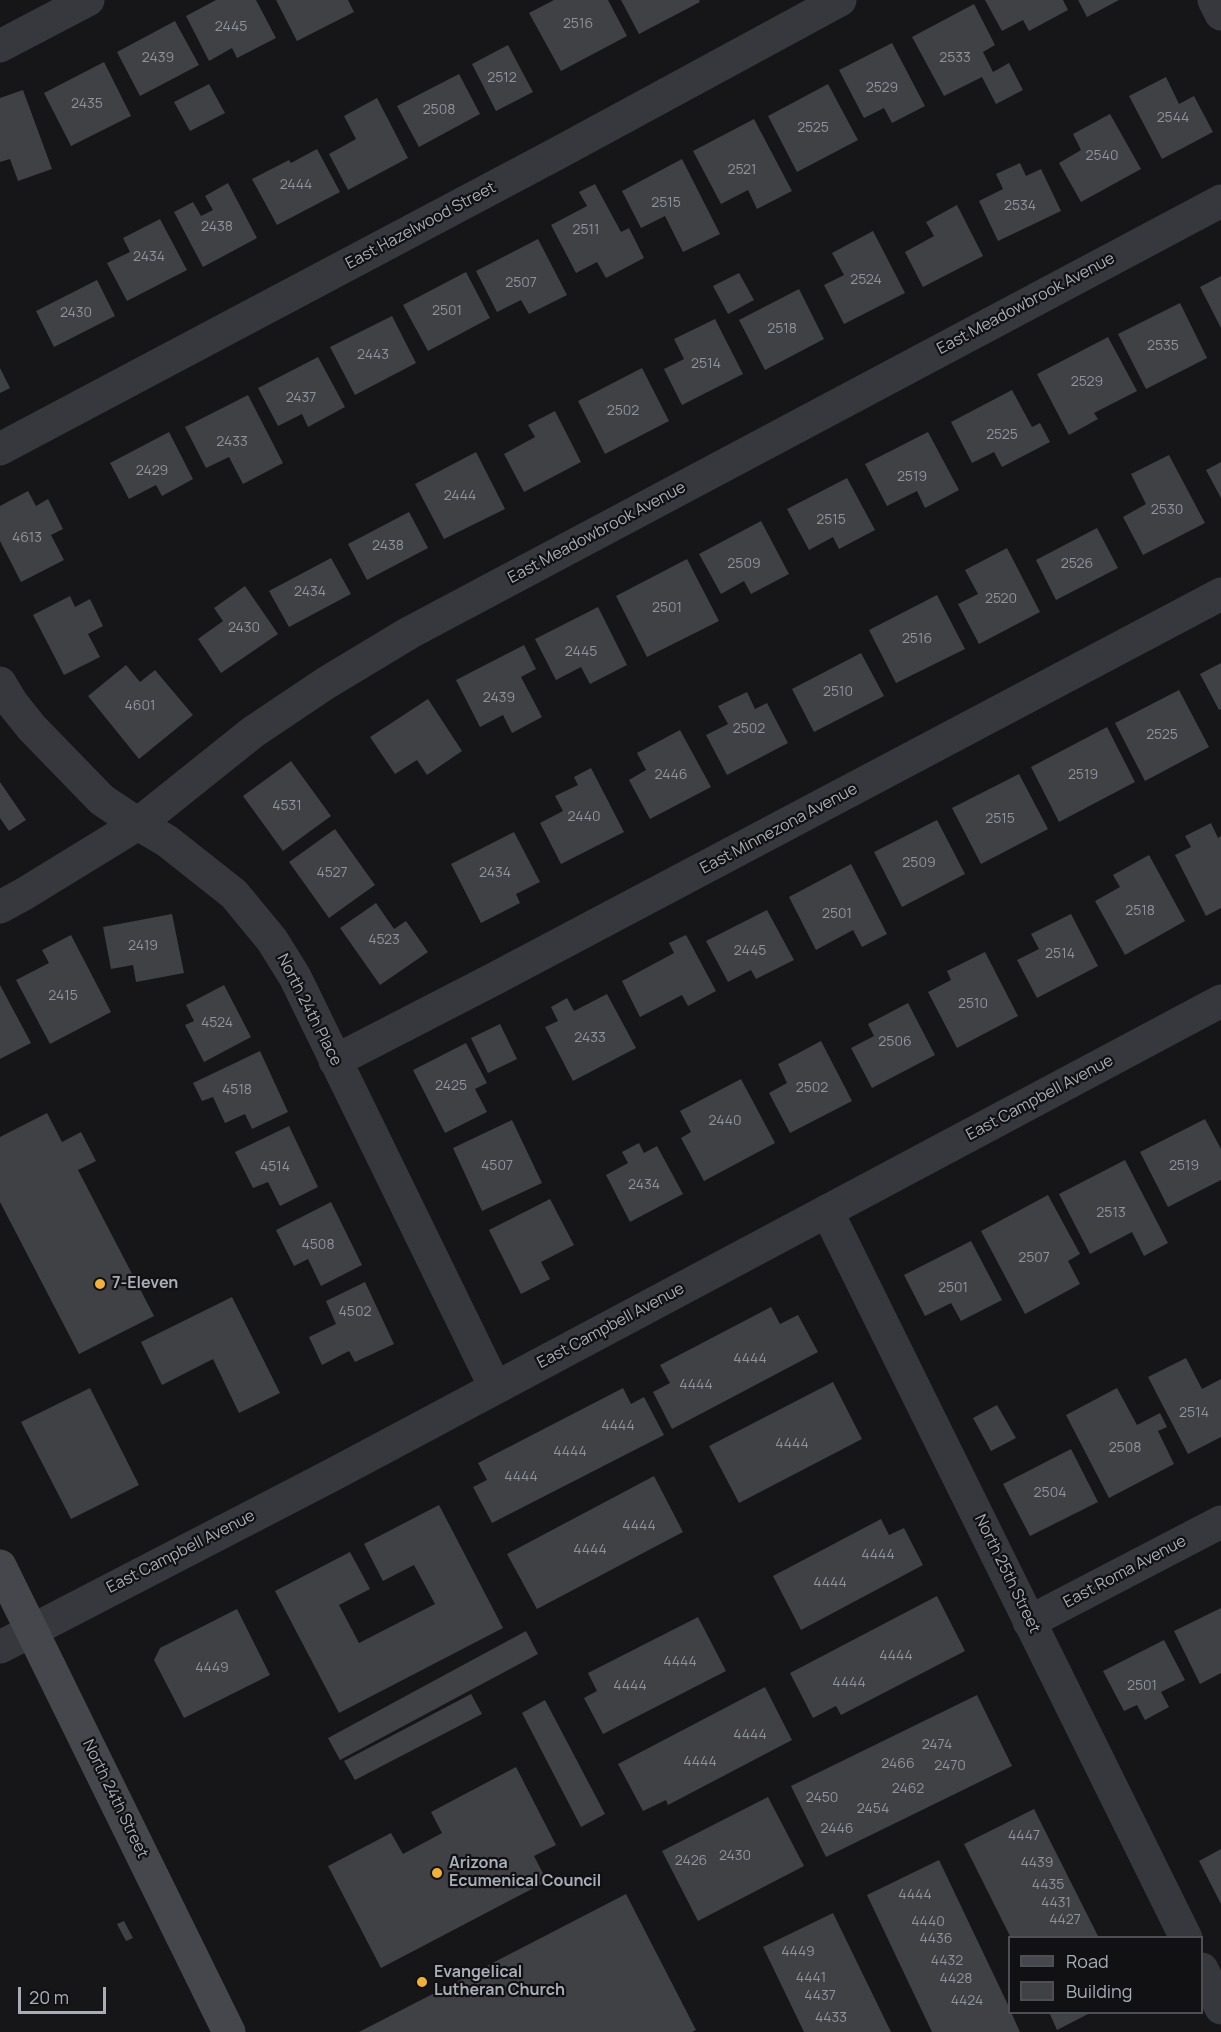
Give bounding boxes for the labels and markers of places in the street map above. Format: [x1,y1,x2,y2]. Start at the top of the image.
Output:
place label: 7-Eleven [112,1274,178,1294]
marker: 7-Eleven [93,1277,107,1291]
place label: Arizona Ecumenical Council [449,1854,601,1892]
marker: Arizona Ecumenical Council [430,1866,444,1880]
place label: Evangelical Lutheran Church [434,1963,565,2001]
marker: Evangelical Lutheran Church [415,1975,429,1989]

